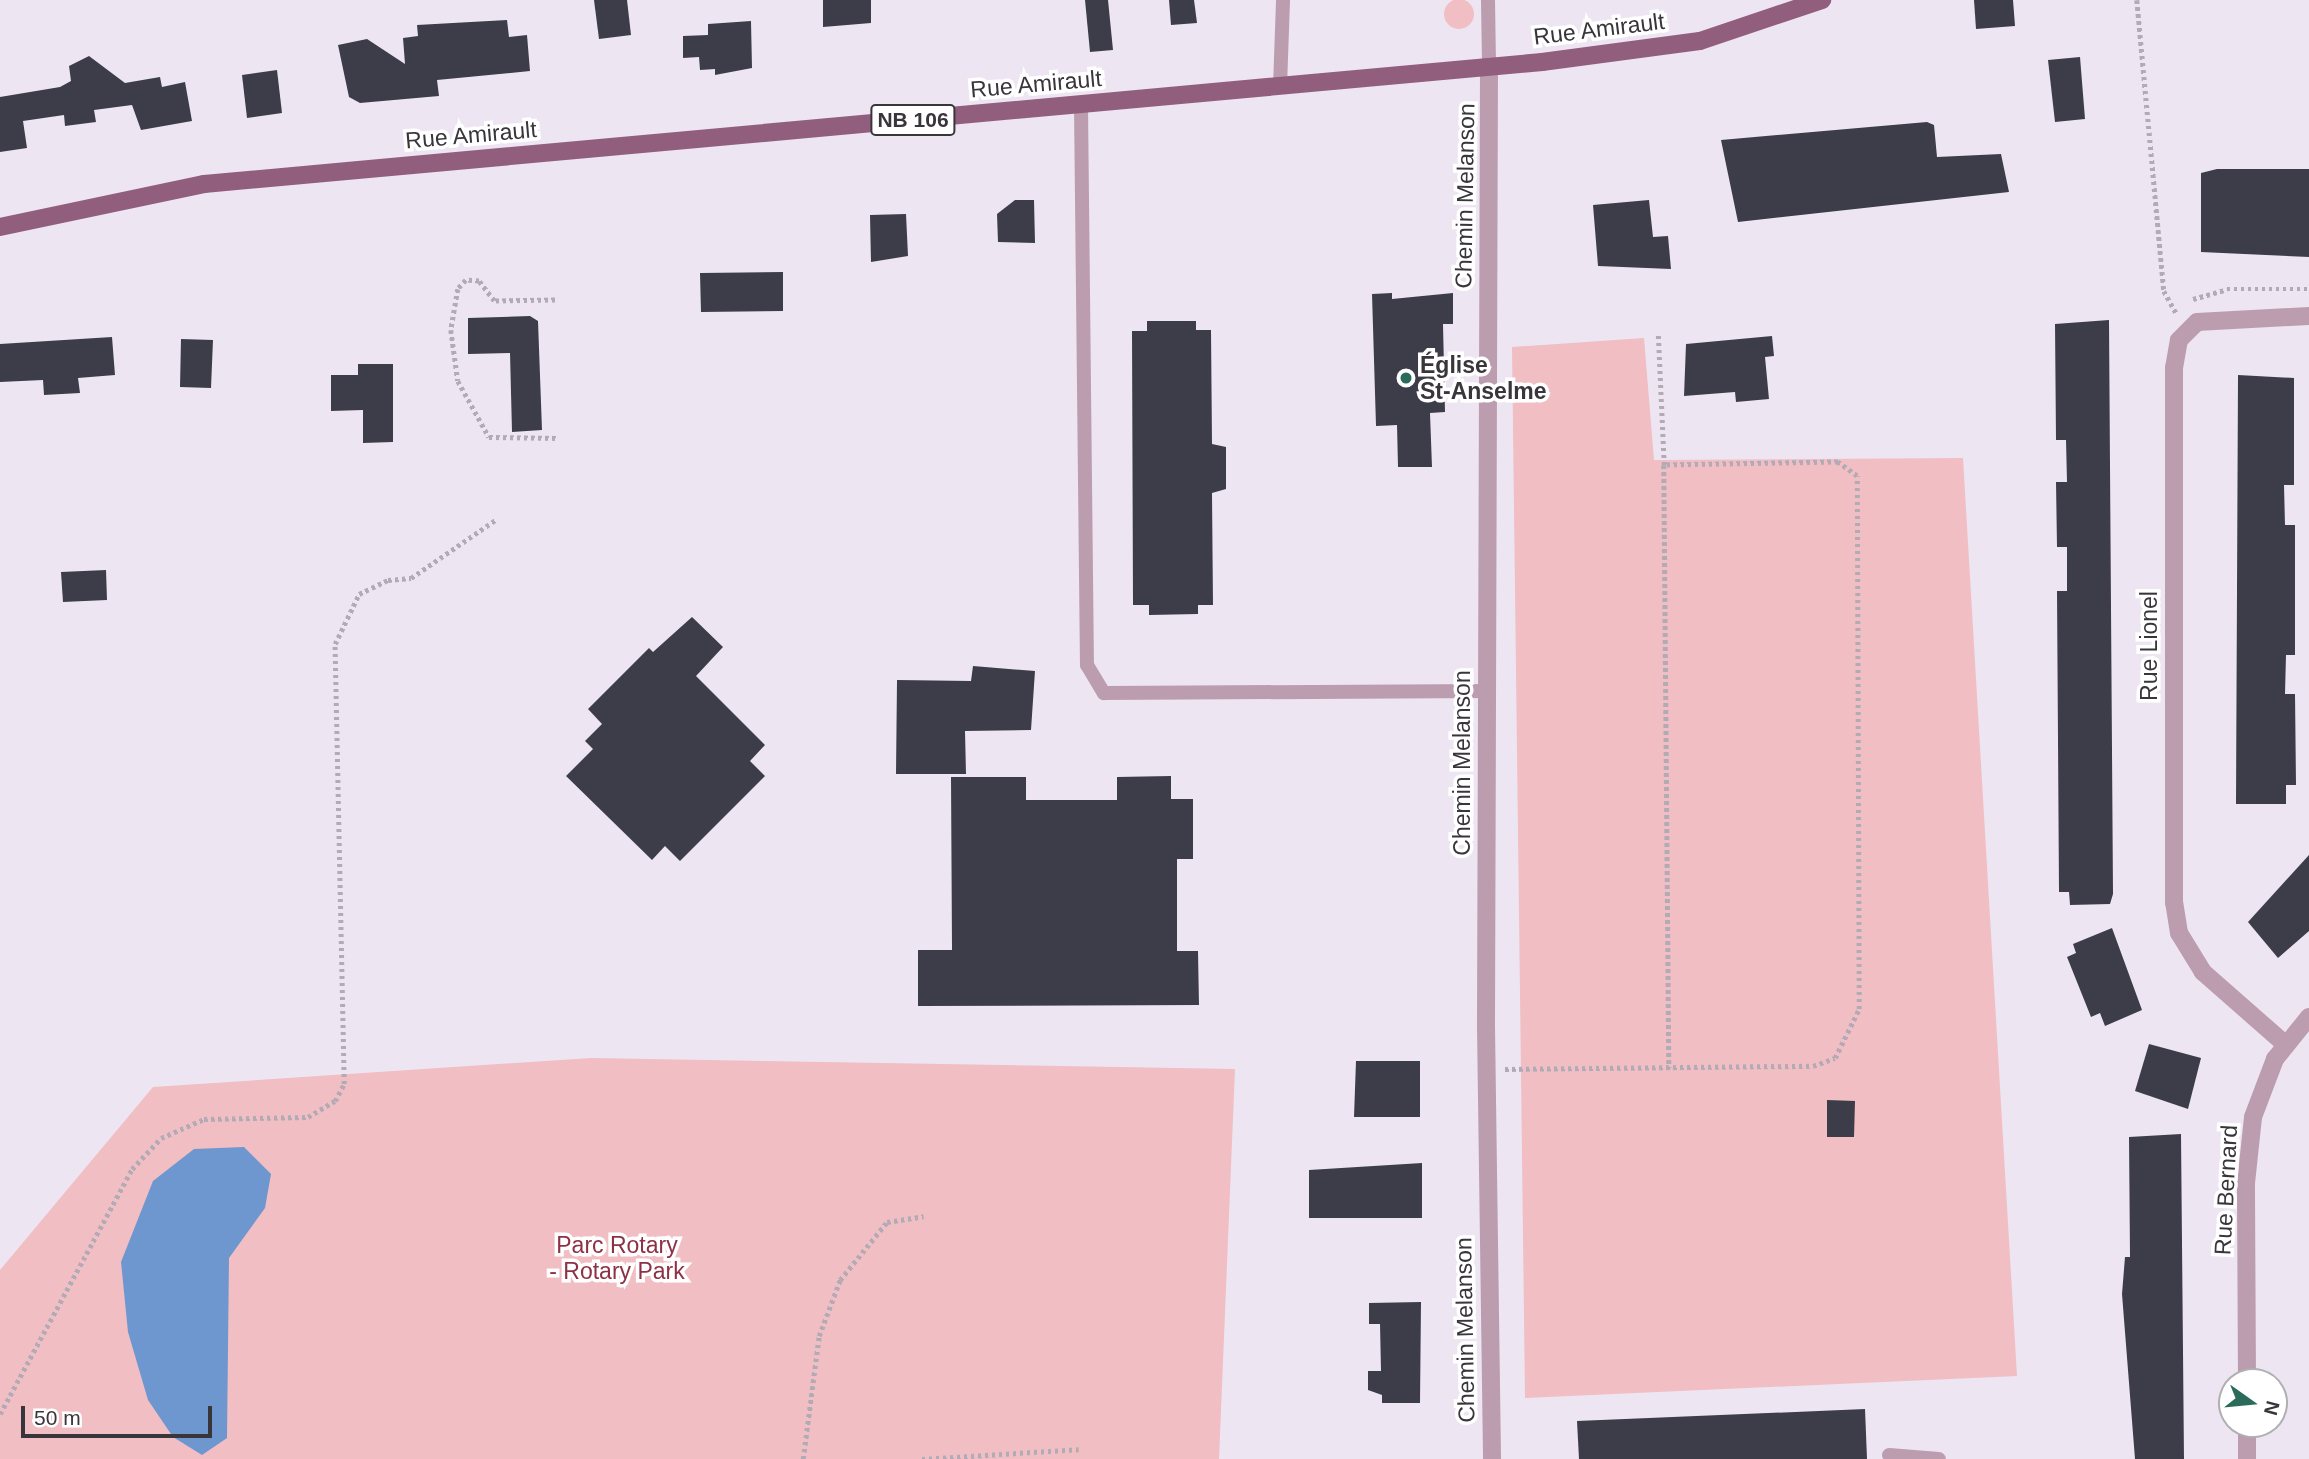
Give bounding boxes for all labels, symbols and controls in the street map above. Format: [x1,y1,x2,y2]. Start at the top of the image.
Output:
street label: Rue Amirault [1531,7,1667,51]
street label: Rue Amirault [969,64,1103,104]
road number: NB 106 [869,102,957,138]
street label: Chemin Melanson [1450,103,1480,289]
street label: Rue Amirault [404,115,538,155]
place label: Église St-Anselme [1420,351,1547,405]
marker: Église St-Anselme [1398,370,1414,386]
street label: Rue Lionel [2135,591,2163,701]
street label: Chemin Melanson [1448,670,1476,856]
street label: Rue Bernard [2209,1124,2243,1256]
park label: Parc Rotary - Rotary Park [549,1231,685,1285]
street label: Chemin Melanson [1450,1237,1480,1423]
north arrow [2218,1368,2288,1438]
scale bar [24,1392,215,1436]
text: N [2260,1399,2284,1417]
text: 50 m [34,1406,81,1429]

